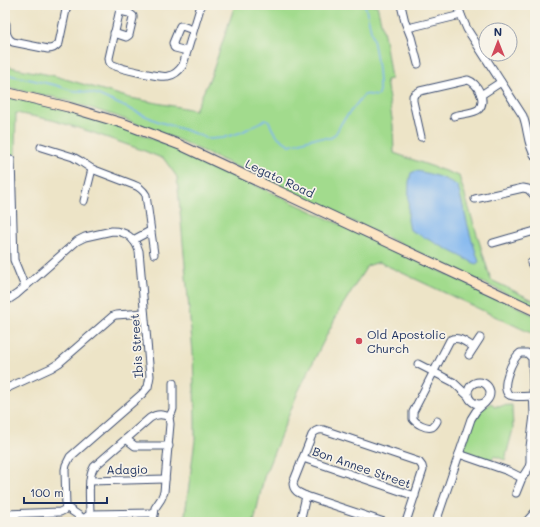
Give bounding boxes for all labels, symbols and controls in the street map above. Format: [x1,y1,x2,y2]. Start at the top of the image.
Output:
north arrow [478,22,518,62]
text: N [494,24,502,39]
street label: Legato Road [243,155,317,201]
street label: Ibis Street [126,313,146,379]
place label: Old Apostolic Church [367,326,446,356]
marker: Old Apostolic Church [354,336,364,346]
street label: Bon Annee Street [310,443,414,491]
street label: Adagio [106,461,148,477]
scale bar [24,479,107,505]
text: 100 m [30,484,64,500]

